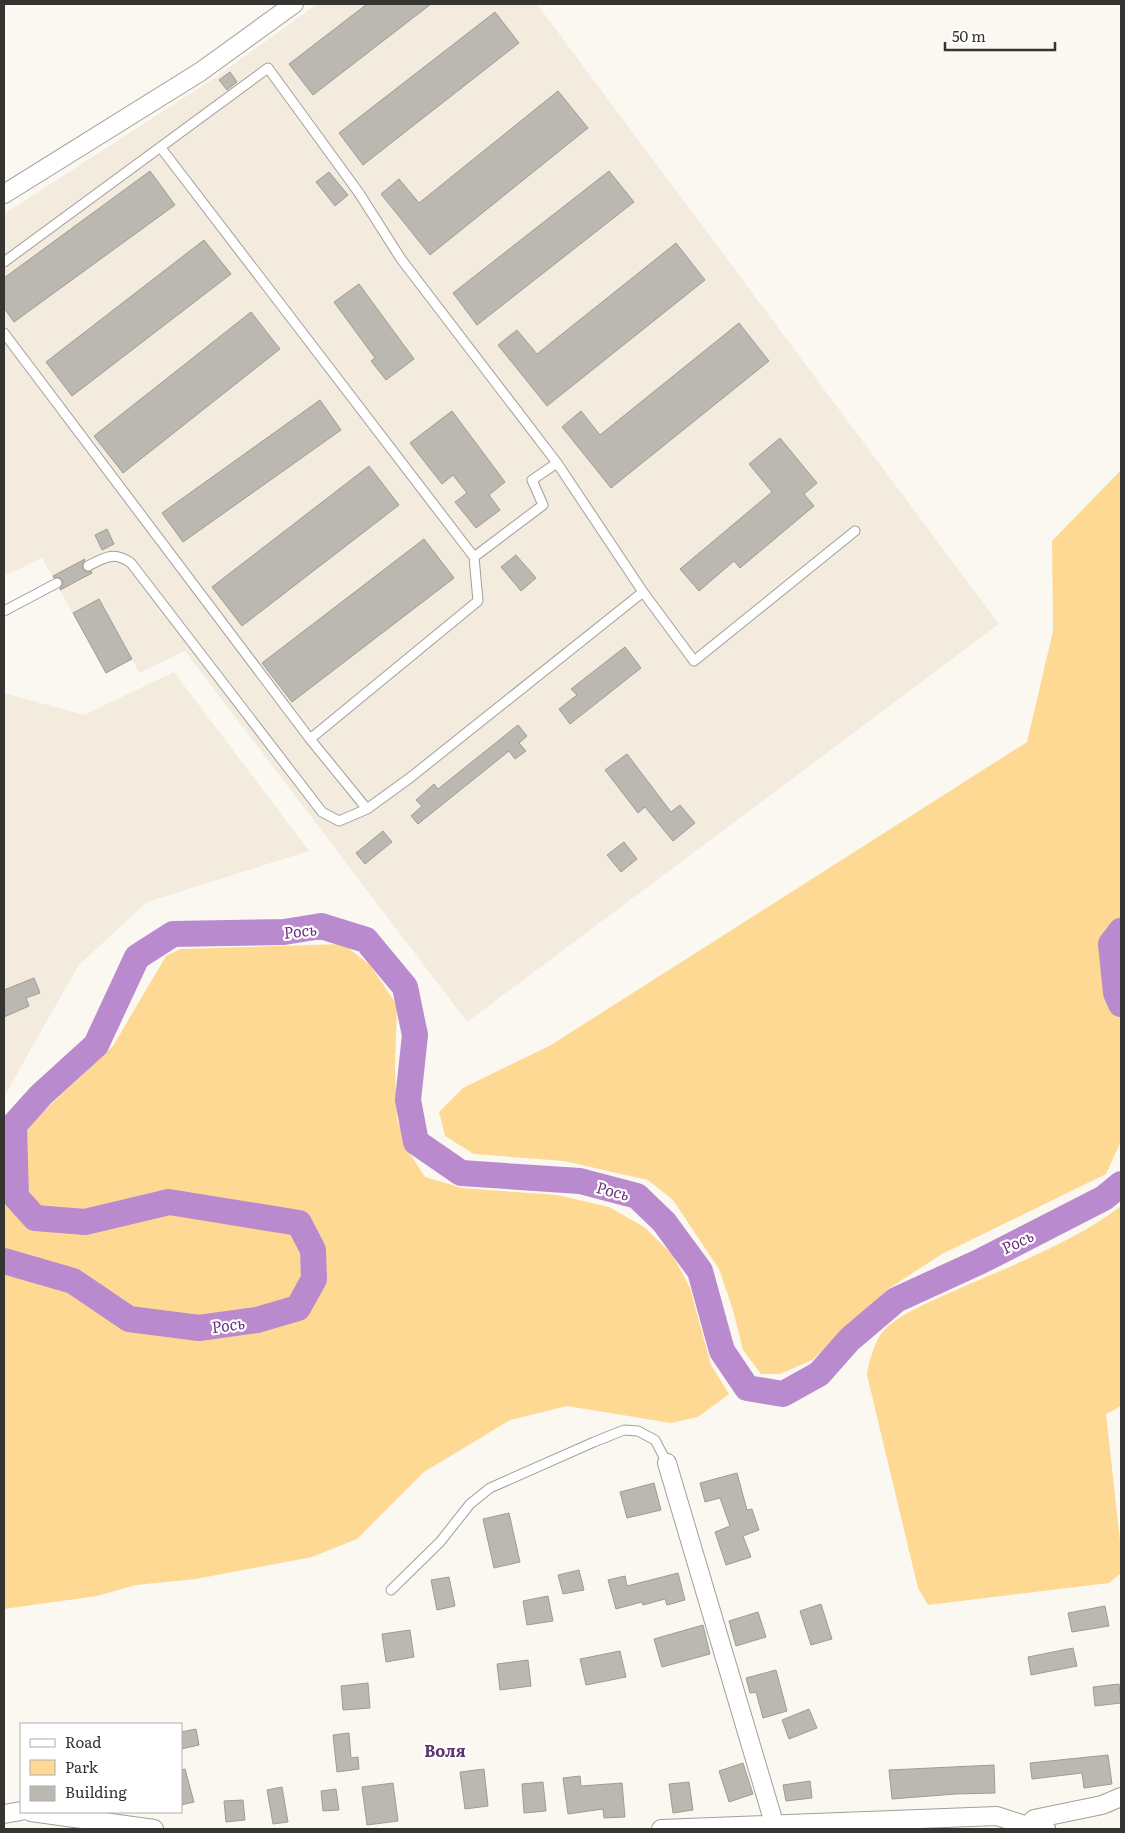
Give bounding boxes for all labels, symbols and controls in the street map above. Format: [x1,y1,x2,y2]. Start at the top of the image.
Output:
scale bar [945,20,1055,52]
text: 50 m [952,24,986,47]
water label: Рось [282,916,318,944]
water label: Рось [594,1174,633,1206]
water label: Рось [997,1223,1038,1259]
water label: Рось [210,1310,247,1338]
legend [20,1723,182,1813]
text: Road [65,1730,101,1753]
district label: Воля [424,1738,466,1762]
text: Park [65,1755,99,1778]
text: Building [65,1780,127,1803]

